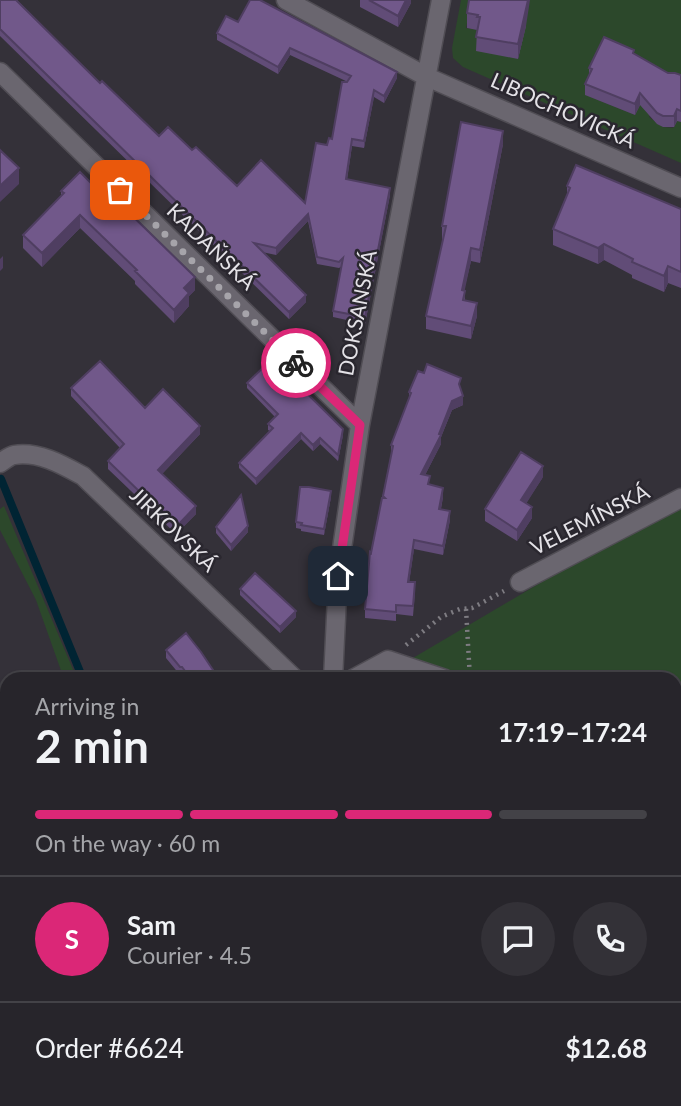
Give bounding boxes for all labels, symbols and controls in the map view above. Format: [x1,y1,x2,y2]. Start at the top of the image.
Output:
street label: LIBOCHOVICKÁ [487,67,641,153]
pin [90,160,150,220]
icon: bag [101,171,139,209]
street label: KADAŇSKÁ [163,198,262,295]
street label: DOKSANSKÁ [332,247,381,378]
courier [261,328,331,398]
icon: bike [277,344,315,382]
street label: VELEMÍNSKÁ [526,478,654,559]
street label: JIRKOVSKÁ [126,481,223,577]
pin [308,546,368,606]
icon: home [319,557,357,595]
text: Arriving in [35,692,139,720]
text: 17:19–17:24 [498,716,647,748]
text: 2 min [35,718,149,773]
text: On the way · 60 m [35,829,220,857]
button: chat [481,902,555,976]
button: phone [573,902,647,976]
text: Sam [127,909,176,941]
text: S [65,923,79,955]
text: Courier · 4.5 [127,941,252,969]
text: Order #6624 [35,1032,184,1064]
text: $12.68 [565,1032,647,1064]

